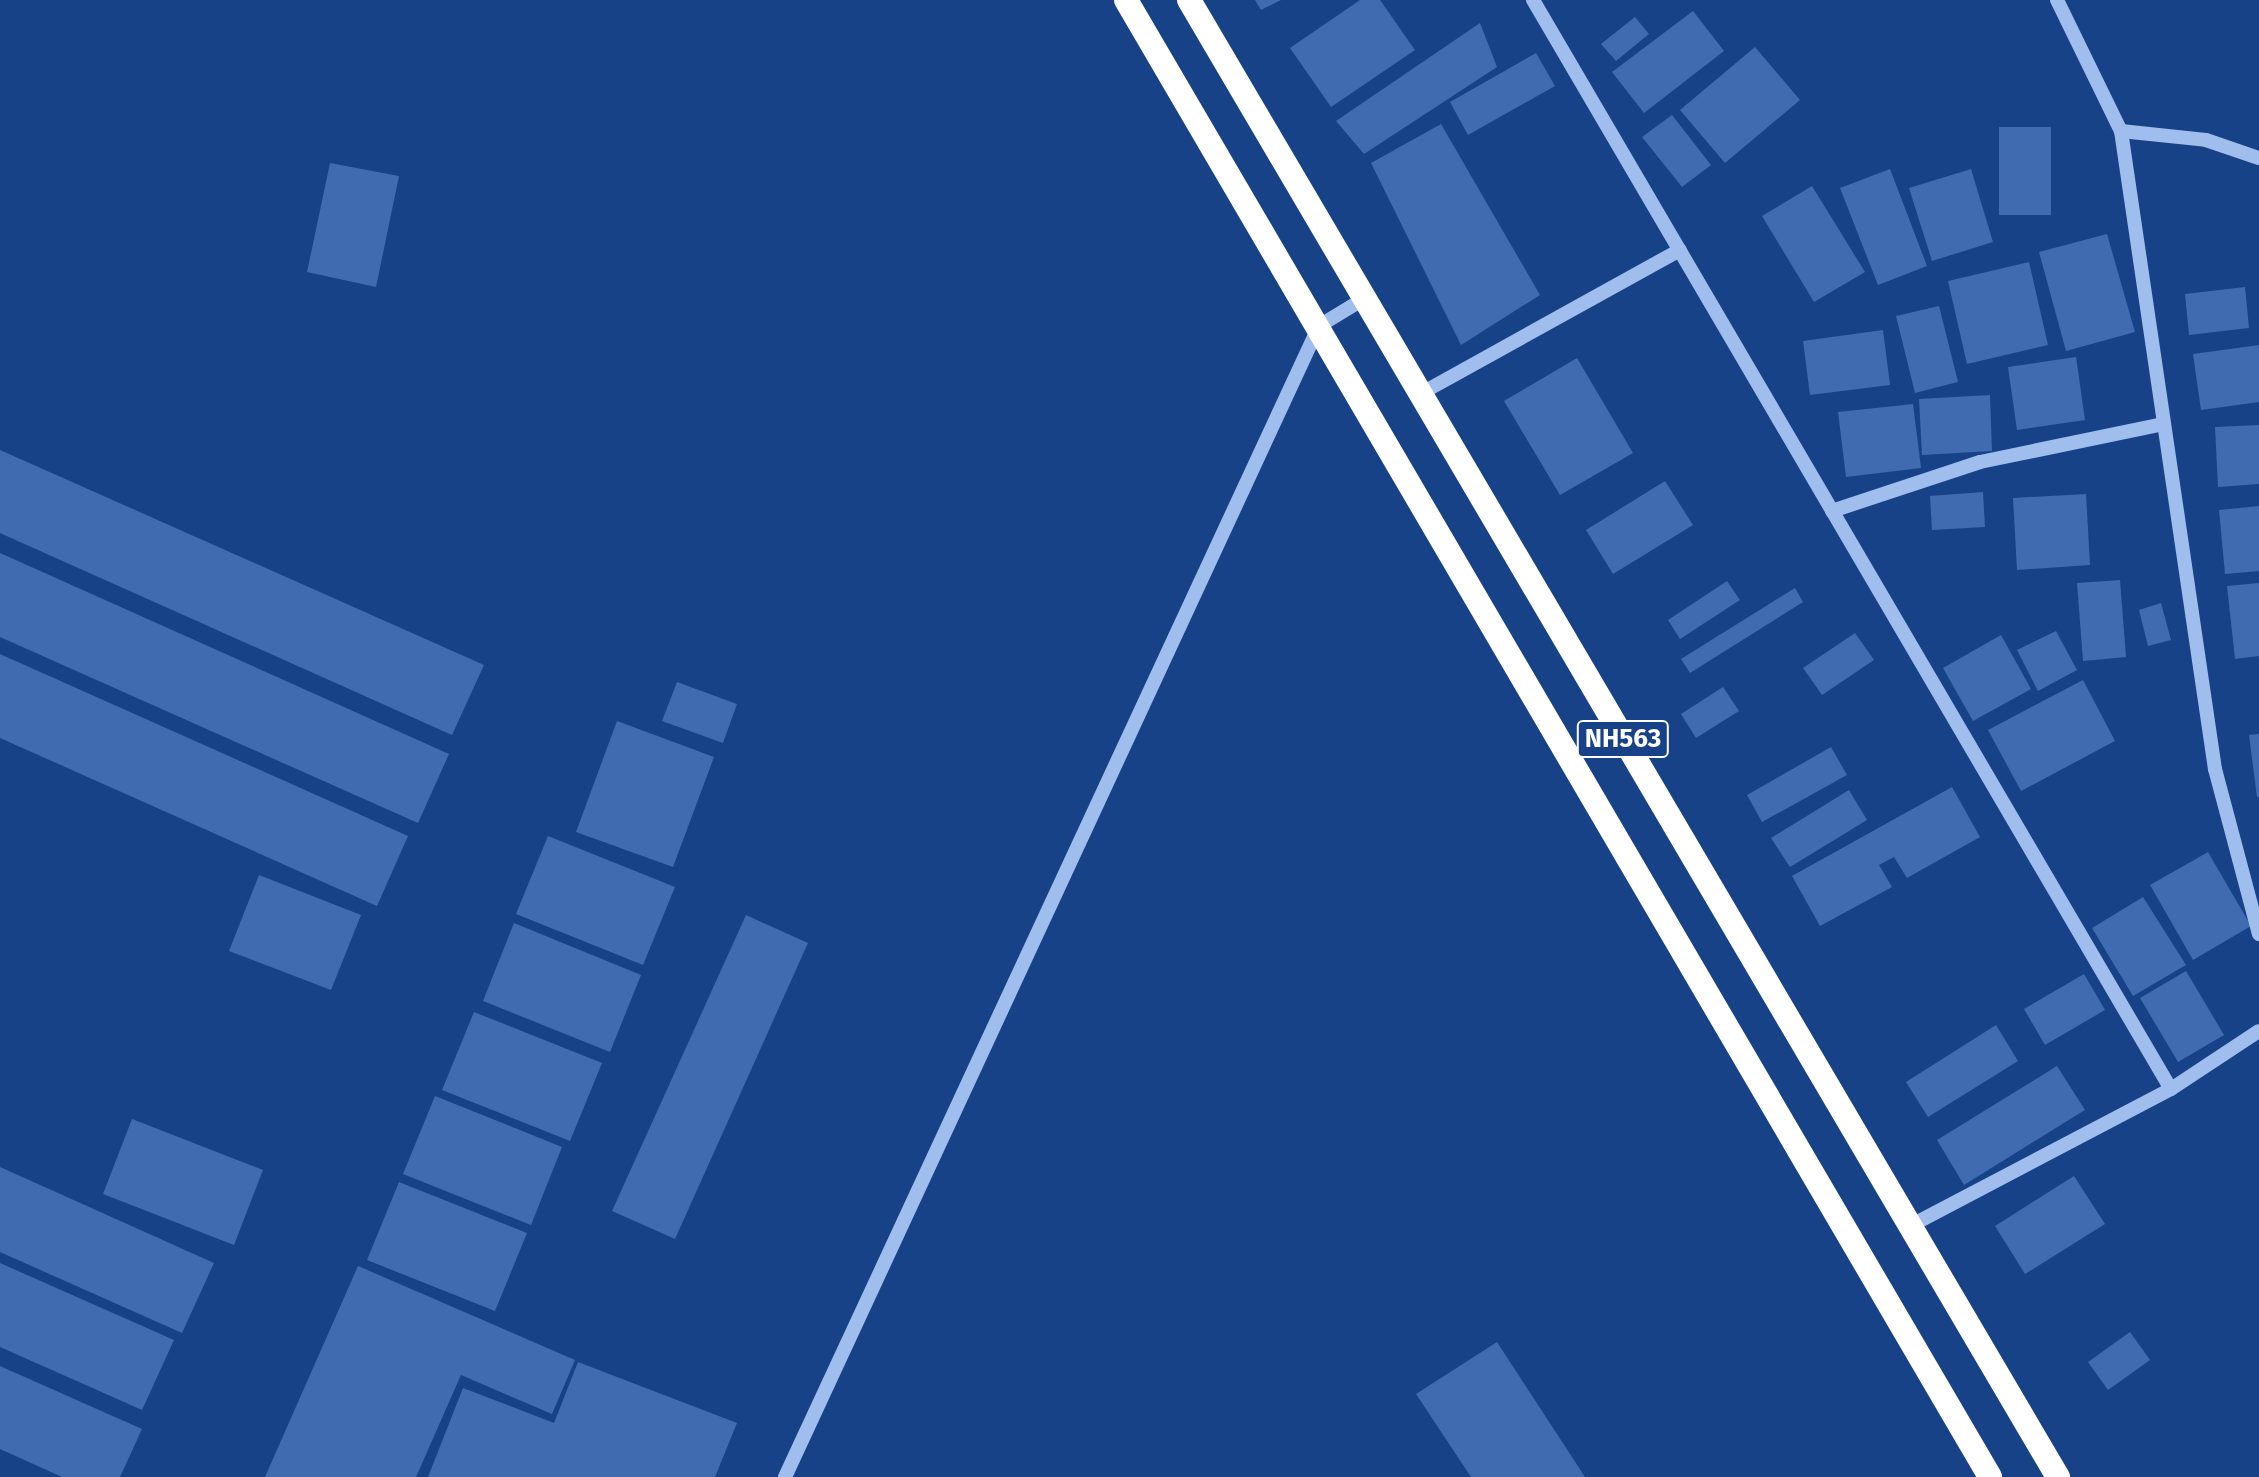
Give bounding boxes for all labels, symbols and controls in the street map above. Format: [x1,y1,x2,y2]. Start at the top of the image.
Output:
road number: NH563 [1575,717,1671,761]

